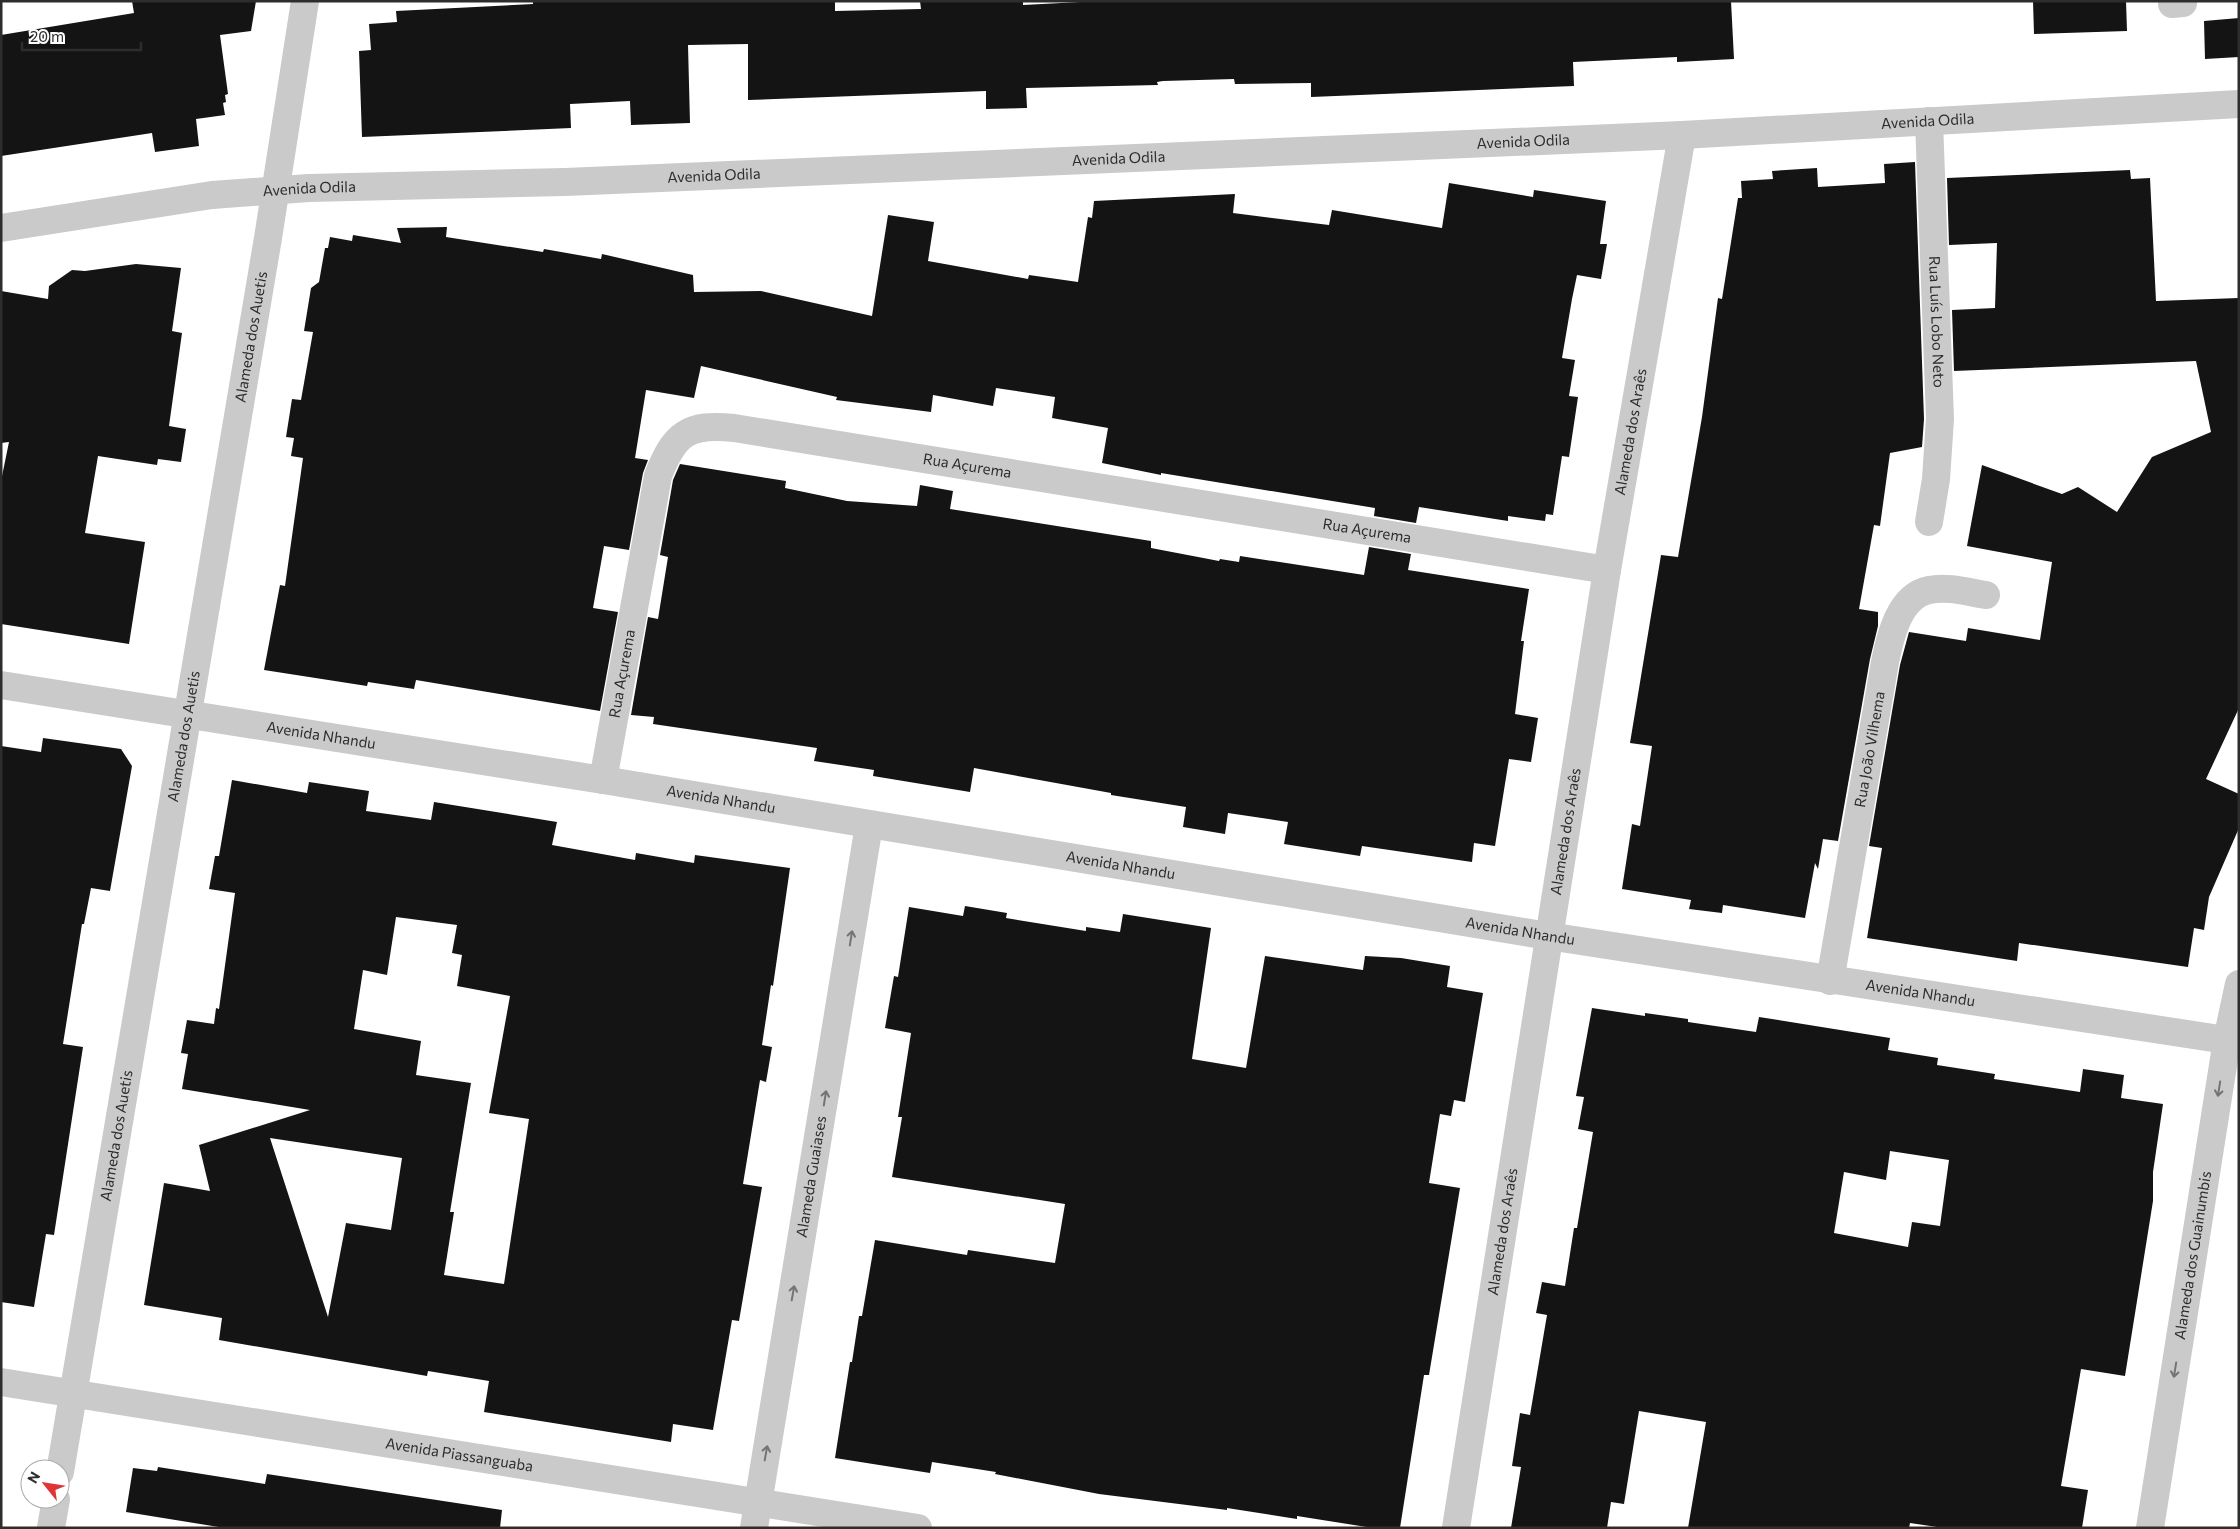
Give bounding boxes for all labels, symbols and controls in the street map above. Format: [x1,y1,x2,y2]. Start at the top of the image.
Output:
scale bar [22,20,141,52]
text: 20 m [30,27,64,45]
street label: Avenida Odila [1881,109,1975,132]
street label: Avenida Odila [1476,130,1570,152]
street label: Avenida Odila [1072,147,1166,169]
street label: Avenida Odila [667,164,761,186]
street label: Avenida Odila [262,177,356,199]
street label: Rua Luís Lobo Neto [1926,256,1949,388]
street label: Alameda dos Auetis [230,270,270,404]
street label: Alameda dos Araês [1610,367,1650,497]
street label: Rua Açurema [922,449,1013,481]
street label: Rua Açurema [1321,514,1413,546]
street label: Rua Açurema [604,628,638,719]
street label: Alameda dos Auetis [163,669,203,803]
street label: Rua João Vilhema [1850,690,1888,809]
street label: Avenida Nhandu [265,717,377,752]
street label: Alameda dos Araês [1546,766,1584,896]
street label: Avenida Nhandu [665,781,777,816]
street label: Avenida Nhandu [1065,847,1177,882]
street label: Avenida Nhandu [1464,913,1576,948]
one-way arrow [846,930,856,946]
street label: Avenida Nhandu [1865,975,1977,1009]
street label: Alameda dos Auetis [96,1068,136,1203]
one-way arrow [2214,1080,2224,1096]
one-way arrow [820,1090,830,1106]
street label: Alameda Guaiases [792,1114,829,1239]
street label: Alameda dos Araês [1483,1166,1521,1296]
street label: Alameda dos Guainumbis [2170,1169,2214,1341]
one-way arrow [789,1285,799,1301]
one-way arrow [2169,1362,2179,1378]
street label: Avenida Piassanguaba [384,1433,535,1475]
one-way arrow [762,1446,772,1462]
north arrow [20,1459,70,1509]
text: N [23,1468,43,1486]

